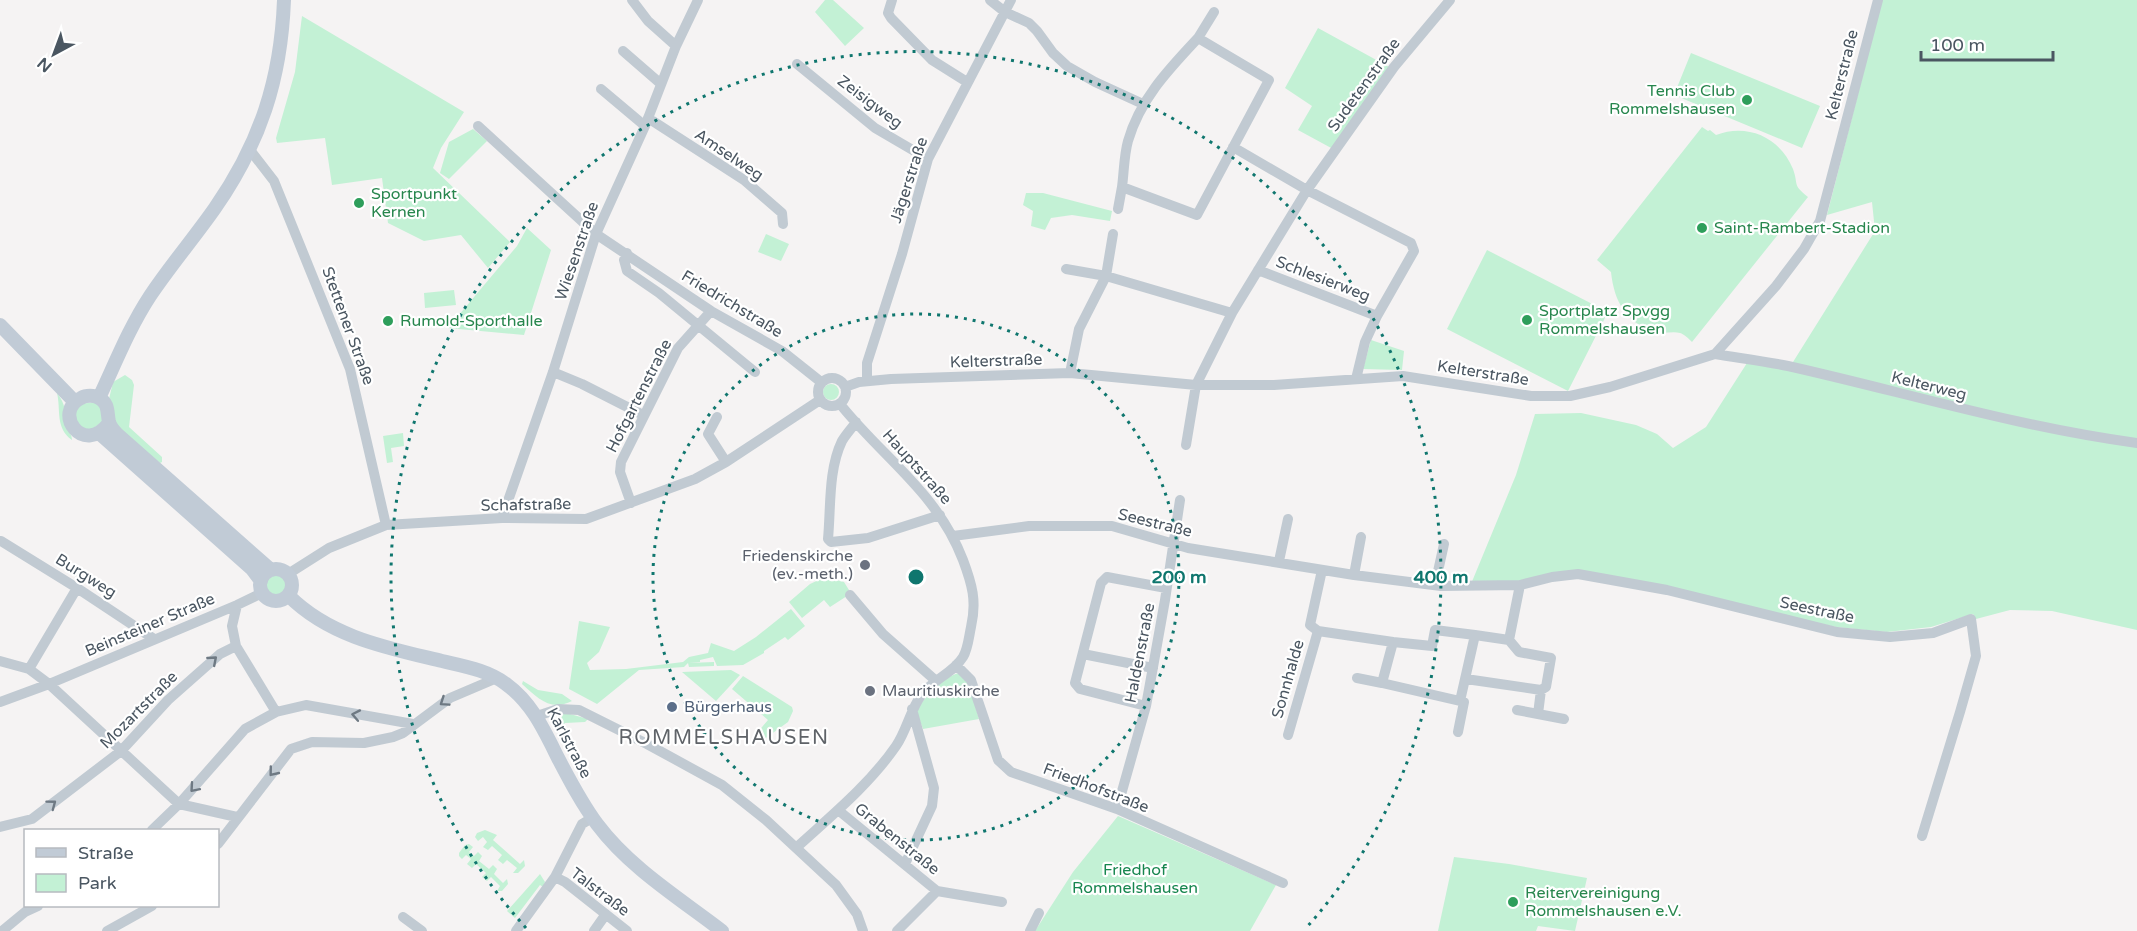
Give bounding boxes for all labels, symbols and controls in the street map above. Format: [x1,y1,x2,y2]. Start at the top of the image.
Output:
north arrow [24,24,84,84]
scale bar [1921,24,2053,62]
street label: Kelterstraße [1821,28,1863,122]
street label: Sudetenstraße [1323,34,1405,136]
text: 100 m [1930,34,1985,56]
text: N [33,53,56,76]
street label: Zeisigweg [833,71,907,133]
place label: Tennis Club Rommelshausen [1609,81,1735,119]
marker: Tennis Club Rommelshausen [1740,93,1754,107]
street label: Amselweg [691,125,767,185]
street label: Jägerstraße [886,134,932,226]
place label: Sportpunkt Kernen [371,184,457,222]
marker: Sportpunkt Kernen [352,196,366,210]
street label: Wiesenstraße [551,199,603,303]
place label: Saint-Rambert-Stadion [1714,218,1890,238]
marker: Saint-Rambert-Stadion [1695,221,1709,235]
street label: Schlesierweg [1273,252,1373,306]
street label: Stettener Straße [317,264,379,388]
street label: Friedrichstraße [678,266,786,342]
place label: Sportplatz Spvgg Rommelshausen [1539,301,1670,339]
place label: Rumold-Sporthalle [400,311,542,331]
marker: Sportplatz Spvgg Rommelshausen [1520,313,1534,327]
marker: Rumold-Sporthalle [381,314,395,328]
street label: Hofgartenstraße [602,336,676,456]
street label: Kelterstraße [949,349,1043,373]
street label: Kelterstraße [1436,356,1530,390]
street label: Kelterweg [1889,367,1969,405]
street label: Hauptstraße [878,425,956,509]
street label: Schafstraße [481,494,571,516]
street label: Seestraße [1116,504,1194,542]
place label: Friedenskirche (ev.-meth.) [742,546,853,584]
street label: Burgweg [52,549,120,603]
marker: Friedenskirche (ev.-meth.) [858,558,872,572]
text: 200 m [1151,566,1207,588]
text: 400 m [1413,566,1469,588]
centre of rings [906,567,926,587]
street label: Beinsteiner Straße [82,589,218,661]
street label: Seestraße [1778,592,1856,628]
street label: Haldenstraße [1120,601,1160,705]
street label: Sonnhalde [1267,637,1309,721]
one-way arrow [206,656,217,667]
street label: Mozartstraße [96,667,182,753]
place label: Mauritiuskirche [882,681,1000,701]
marker: Mauritiuskirche [863,684,877,698]
one-way arrow [440,695,451,706]
place label: Bürgerhaus [684,697,772,717]
marker: Bürgerhaus [665,700,679,714]
street label: Karlstraße [542,704,596,782]
one-way arrow [351,709,361,722]
district label: ROMMELSHAUSEN [618,726,830,750]
street label: Friedhofstraße [1040,759,1152,817]
one-way arrow [269,765,280,776]
one-way arrow [190,781,201,792]
street label: Grabenstraße [850,799,944,879]
one-way arrow [46,800,57,811]
legend [24,829,219,907]
text: Straße [78,842,134,864]
park label: Friedhof Rommelshausen [1072,860,1198,898]
street label: Talstraße [566,863,634,921]
text: Park [78,872,117,894]
place label: Reitervereinigung Rommelshausen e.V. [1525,883,1682,921]
marker: Reitervereinigung Rommelshausen e.V. [1506,895,1520,909]

